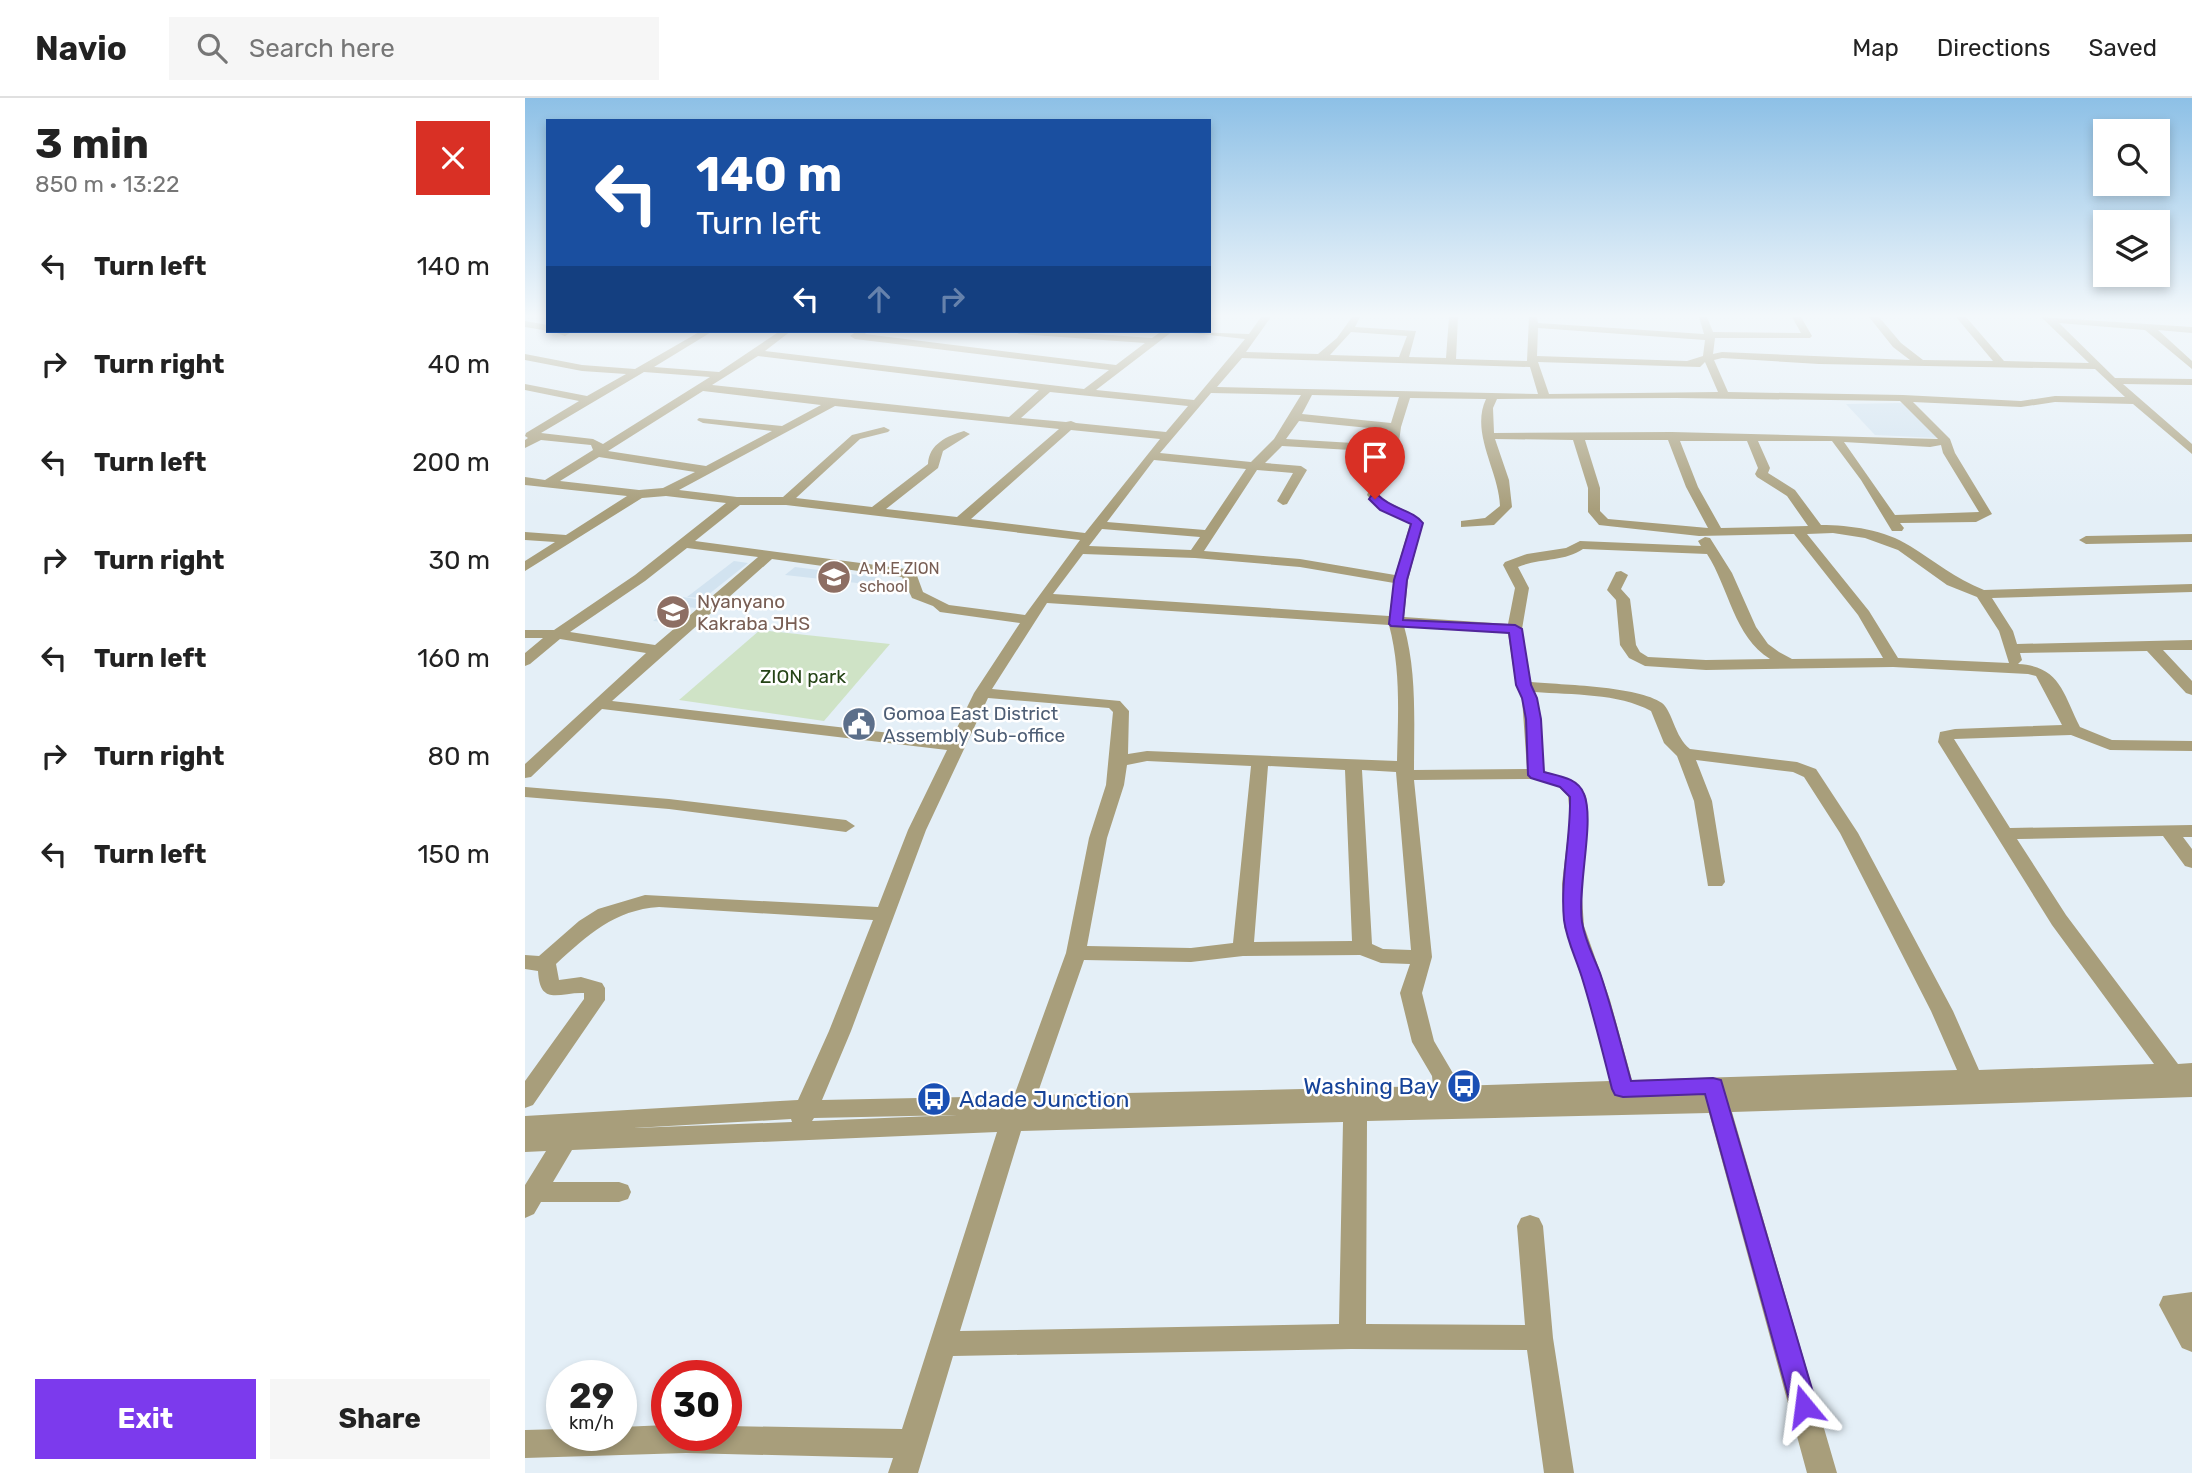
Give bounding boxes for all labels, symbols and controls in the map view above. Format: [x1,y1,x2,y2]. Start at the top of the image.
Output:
search box [169,17,659,80]
text: Navio [35,29,127,68]
icon: search [193,29,231,67]
text: Search here [249,33,395,64]
text: Map [1852,34,1899,62]
text: Directions [1937,34,2050,62]
text: Saved [2088,34,2157,62]
text: 3 min [35,119,149,169]
map controls [2093,119,2170,287]
button: search [2093,119,2170,196]
button: close [416,121,490,195]
text: 140 m [696,145,842,203]
icon: left [581,147,672,238]
text: 850 m · 13:22 [35,170,179,198]
text: Turn left [696,204,821,242]
button: layers [2093,210,2170,287]
icon: left [35,247,73,285]
text: Turn left [94,251,206,282]
text: 140 m [417,251,490,282]
icon: left [787,280,825,318]
icon: ahead [860,280,898,318]
icon: right [933,280,971,318]
icon: right [35,345,73,383]
text: Turn right [94,349,224,380]
text: 40 m [428,349,490,380]
pin [1345,427,1405,499]
icon: arrive [1356,438,1394,476]
icon: left [35,443,73,481]
text: Turn left [94,447,206,478]
text: 200 m [412,447,490,478]
icon: right [35,541,73,579]
text: Turn right [94,545,224,576]
text: 30 m [428,545,490,576]
school or university icon: A.M.E ZION school [815,558,853,596]
place label: A.M.E ZION school [859,559,940,596]
place label: Nyanyano Kakraba JHS [697,590,810,635]
school or university icon: Nyanyano Kakraba JHS [654,593,692,631]
icon: left [35,639,73,677]
text: Turn left [94,643,206,674]
text: 160 m [417,643,490,674]
park label: ZION park [760,665,846,688]
place label: Gomoa East District Assembly Sub-office [883,702,1065,747]
public building icon: Gomoa East District Assembly Sub-office [840,705,878,743]
icon: right [35,737,73,775]
text: Turn right [94,741,224,772]
text: 80 m [427,741,490,772]
icon: left [35,835,73,873]
text: Turn left [94,839,206,870]
text: 150 m [417,839,490,870]
bus stop icon: Washing Bay [1445,1067,1483,1105]
place label: Washing Bay [1303,1072,1439,1100]
bus stop icon: Adade Junction [915,1080,953,1118]
place label: Adade Junction [959,1085,1130,1113]
speed limit sign: 30 [651,1360,742,1451]
position arrow [1767,1369,1841,1443]
text: 29 [569,1375,614,1417]
button: Exit [35,1379,256,1459]
button: Share [270,1379,490,1459]
text: km/h [569,1412,614,1434]

